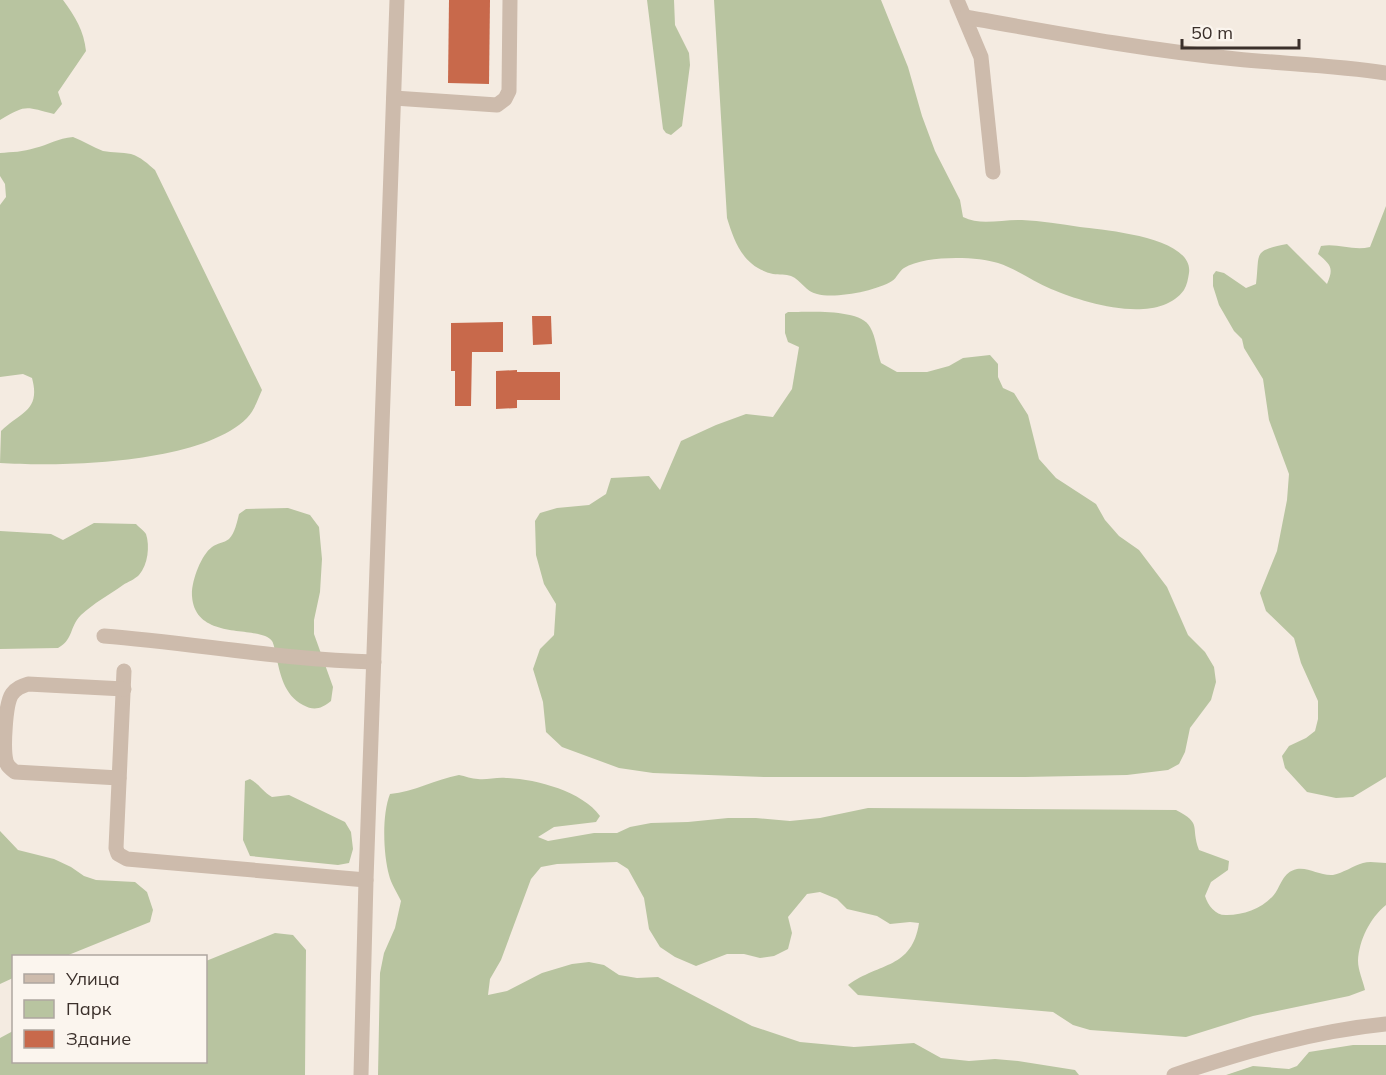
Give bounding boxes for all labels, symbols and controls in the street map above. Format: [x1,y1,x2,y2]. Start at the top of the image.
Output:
scale bar [1182,12,1299,50]
text: 50 m [1191,21,1233,44]
legend [12,955,207,1063]
text: Улица [65,967,120,990]
text: Парк [66,997,112,1020]
text: Здание [66,1027,131,1050]

